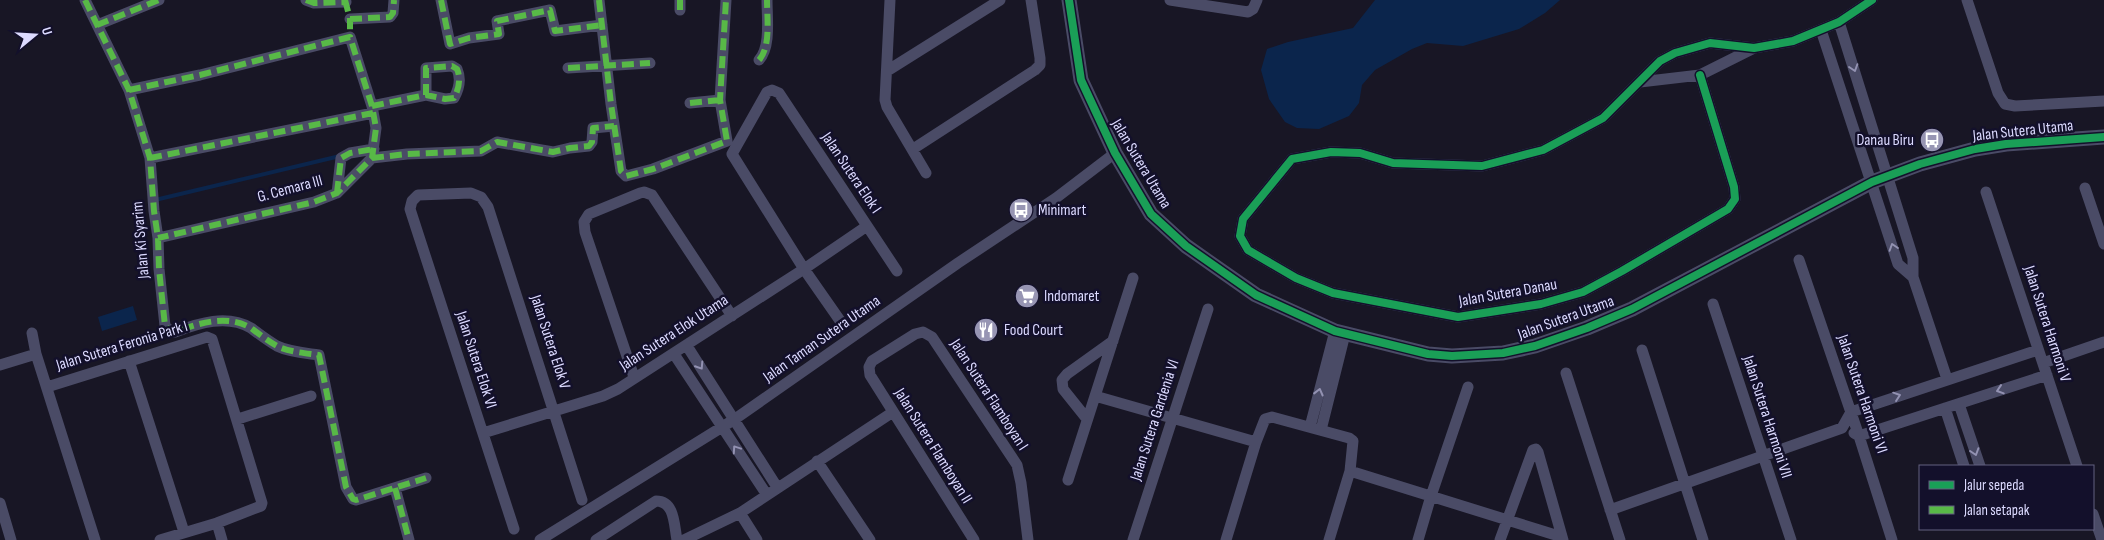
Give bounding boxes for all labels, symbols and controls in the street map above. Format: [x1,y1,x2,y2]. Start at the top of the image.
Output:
north arrow [10,10,60,60]
text: U [38,25,56,37]
one-way arrow [1848,64,1858,72]
street label: Jalan Sutera Utama [1106,115,1175,212]
street label: Jalan Sutera Utama [1971,116,2074,146]
bus stop icon: Danau Biru [1919,127,1945,153]
street label: Jalan Sutera Elok I [816,128,885,217]
place label: Danau Biru [1856,131,1914,150]
street label: G. Cemara III [255,171,325,207]
bus stop icon: Minimart [1008,197,1034,223]
street label: Jalan Ki Syarim [128,201,154,280]
place label: Minimart [1038,201,1087,220]
one-way arrow [1889,243,1899,251]
street label: Jalan Sutera Harmoni V [2019,263,2075,385]
street label: Jalan Sutera Danau [1456,275,1559,311]
supermarket icon: Indomaret [1014,283,1040,309]
place label: Indomaret [1044,287,1100,306]
street label: Jalan Sutera Elok Utama [615,291,732,376]
street label: Jalan Sutera Elok V [526,292,574,392]
street label: Jalan Taman Sutera Utama [759,292,884,387]
street label: Jalan Sutera Utama [1514,292,1617,345]
street label: Jalan Sutera Elok VI [451,308,501,411]
street label: Jalan Sutera Feronia Park I [53,317,190,375]
restaurant icon: Food Court [973,317,999,343]
place label: Food Court [1004,321,1063,340]
street label: Jalan Sutera Harmoni VI [1832,331,1891,456]
street label: Jalan Sutera Flamboyan I [945,335,1032,454]
street label: Jalan Sutera Harmoni VII [1738,352,1796,481]
street label: Jalan Sutera Gardenia VI [1126,357,1184,484]
one-way arrow [694,360,703,370]
street label: Jalan Sutera Flamboyan II [889,384,976,507]
one-way arrow [1997,385,2005,395]
one-way arrow [1313,387,1324,396]
one-way arrow [1892,392,1901,402]
one-way arrow [733,445,742,455]
one-way arrow [1969,447,1979,455]
legend [1919,465,2094,530]
text: Jalur sepeda [1963,476,2025,495]
text: Jalan setapak [1963,501,2030,520]

